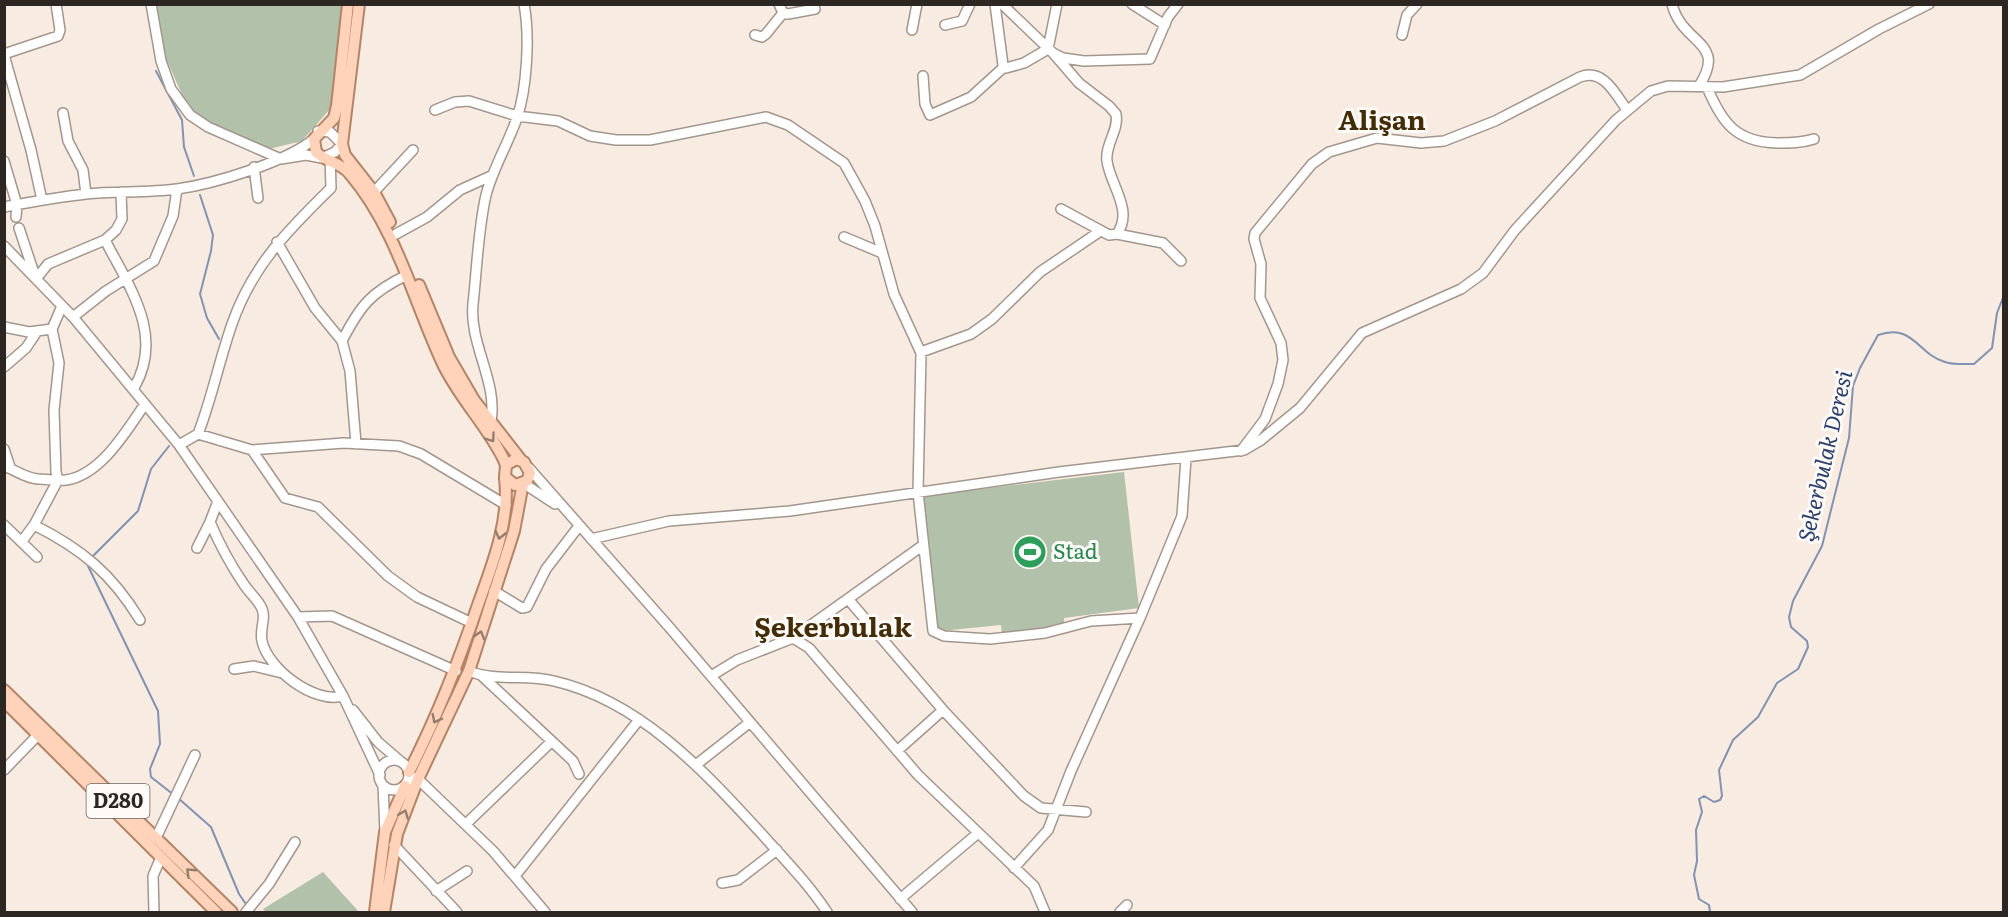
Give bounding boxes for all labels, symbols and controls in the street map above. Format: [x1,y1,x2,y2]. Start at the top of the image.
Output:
district label: Alişan [1338,98,1426,138]
water label: Şekerbulak Deresi [1788,366,1859,544]
one-way arrow [484,431,495,442]
one-way arrow [495,530,508,540]
sports icon: Stad [1012,534,1048,570]
place label: Stad [1053,534,1098,565]
district label: Şekerbulak [754,605,913,645]
one-way arrow [473,630,485,641]
one-way arrow [431,712,443,723]
road number: D280 [86,784,150,818]
one-way arrow [397,810,409,821]
one-way arrow [186,868,197,879]

